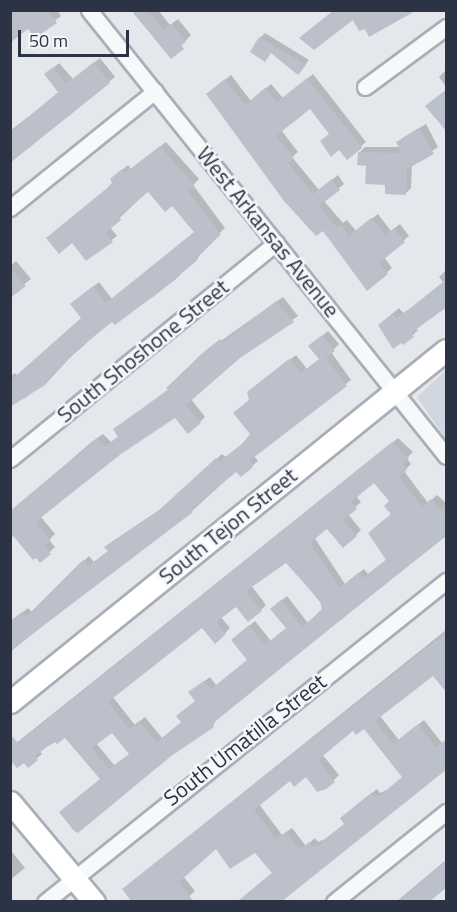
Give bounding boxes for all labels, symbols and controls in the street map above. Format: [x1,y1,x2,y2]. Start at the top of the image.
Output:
scale bar [21,18,132,56]
text: 50 m [29,27,68,54]
street label: West Arkansas Avenue [191,141,345,323]
street label: South Shoshone Street [52,274,234,428]
street label: South Tejon Street [154,462,302,590]
street label: South Umatilla Street [159,669,331,811]

